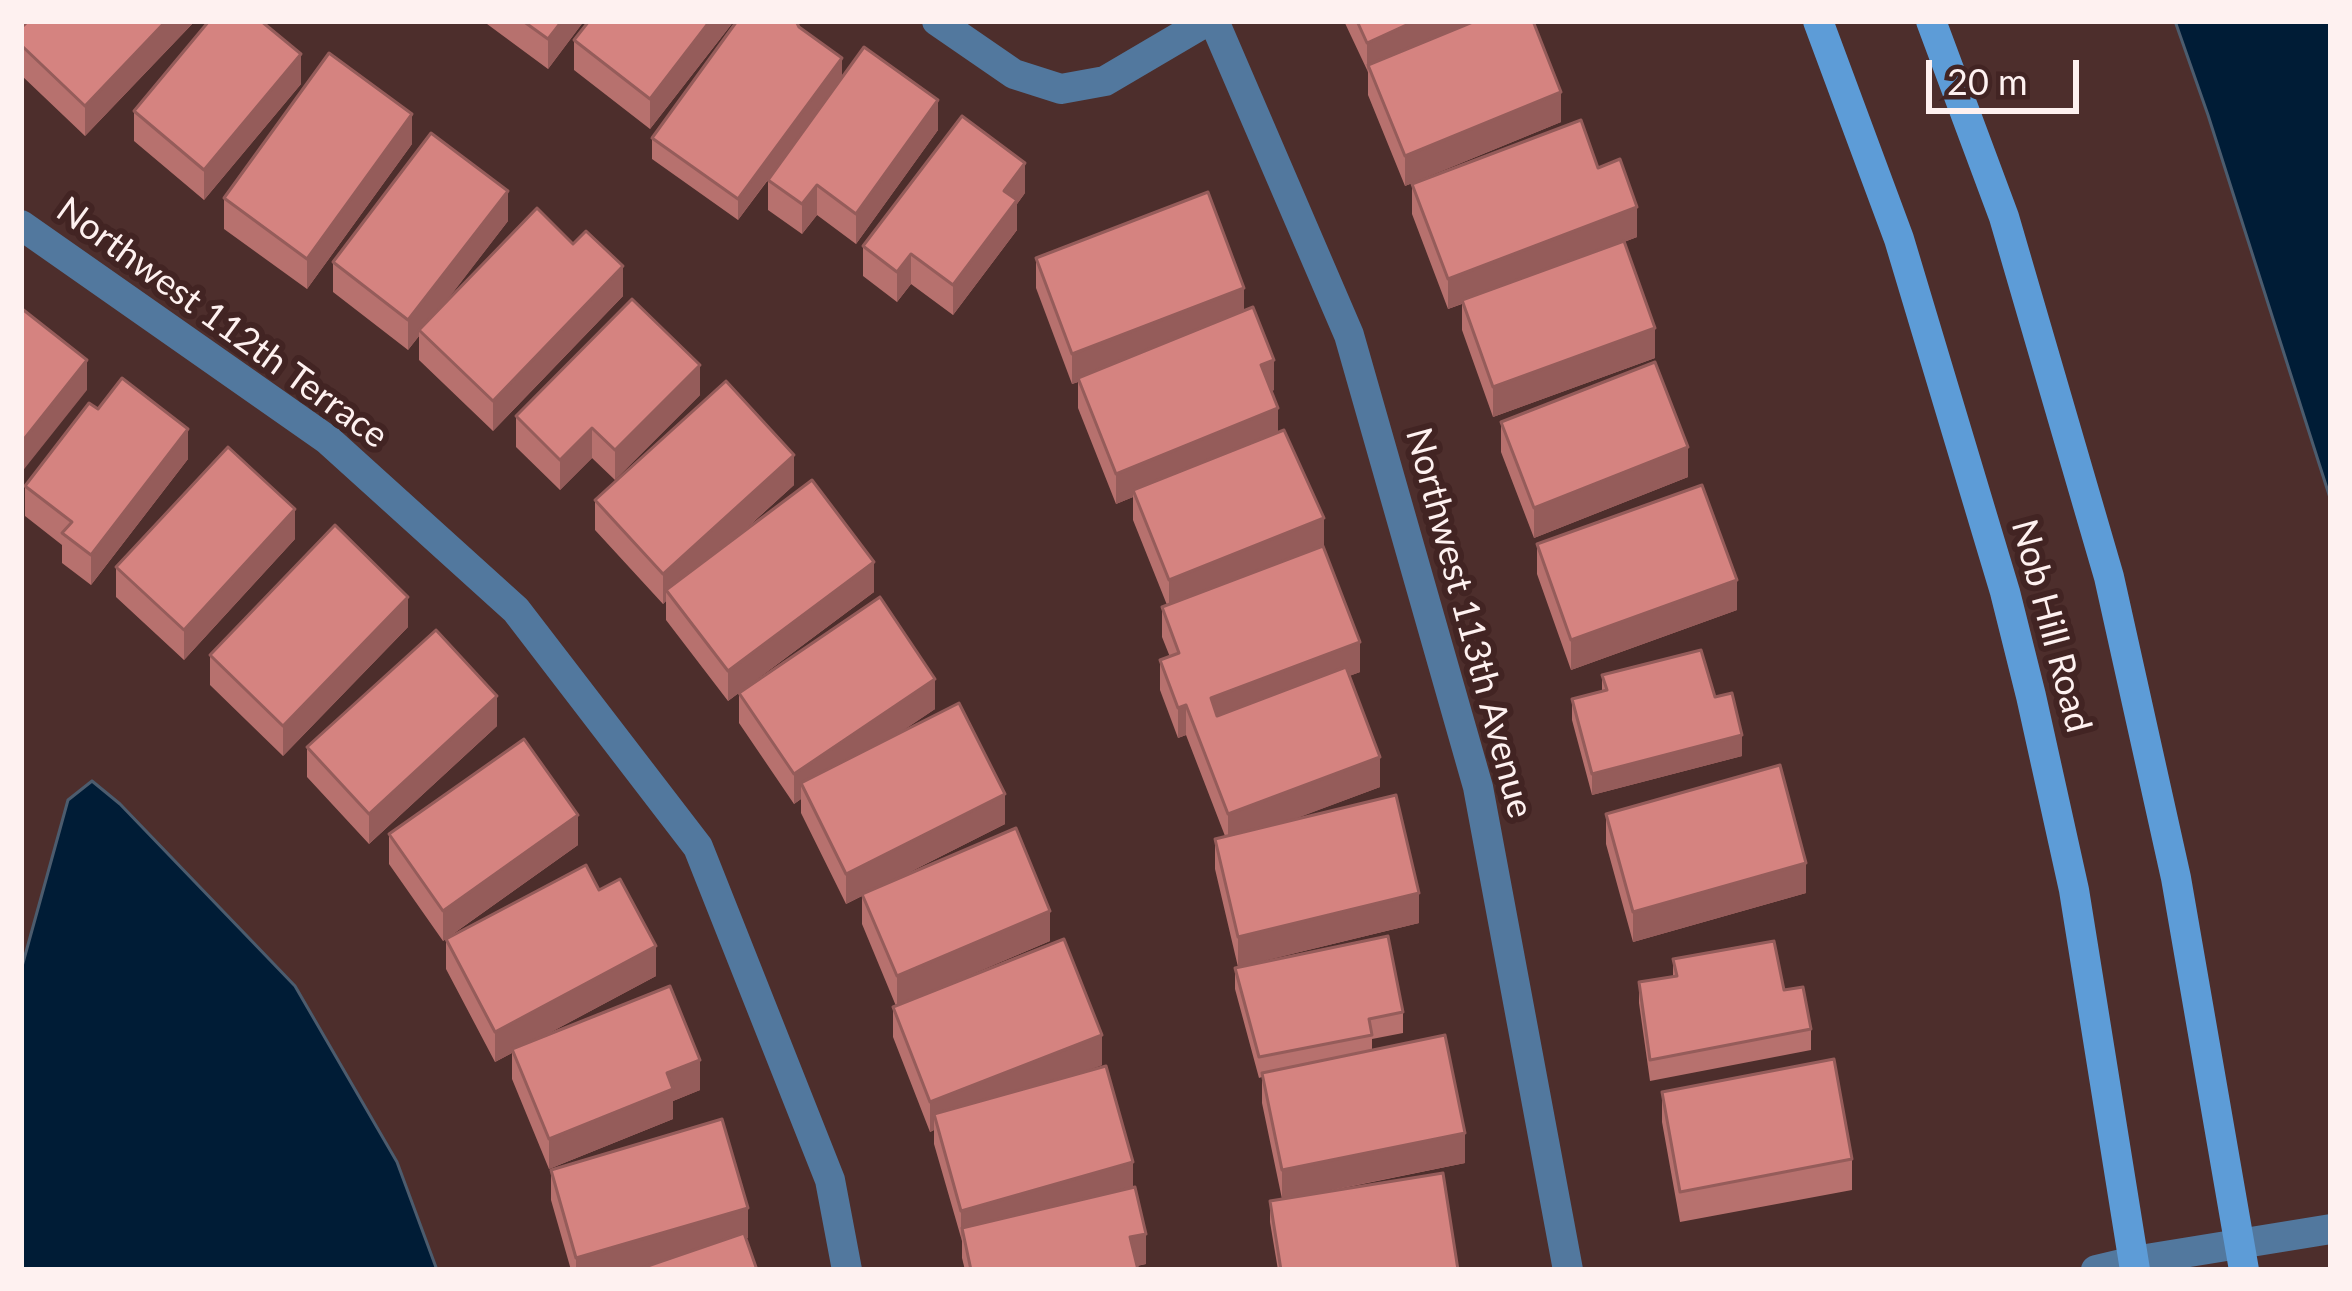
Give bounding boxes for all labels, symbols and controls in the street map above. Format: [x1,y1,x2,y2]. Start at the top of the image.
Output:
scale bar [1932,36,2085,110]
text: 20 m [1947,59,2028,103]
street label: Northwest 112th Terrace [48,188,396,458]
street label: Northwest 113th Avenue [1396,423,1542,823]
street label: Nob Hill Road [2002,515,2100,737]

